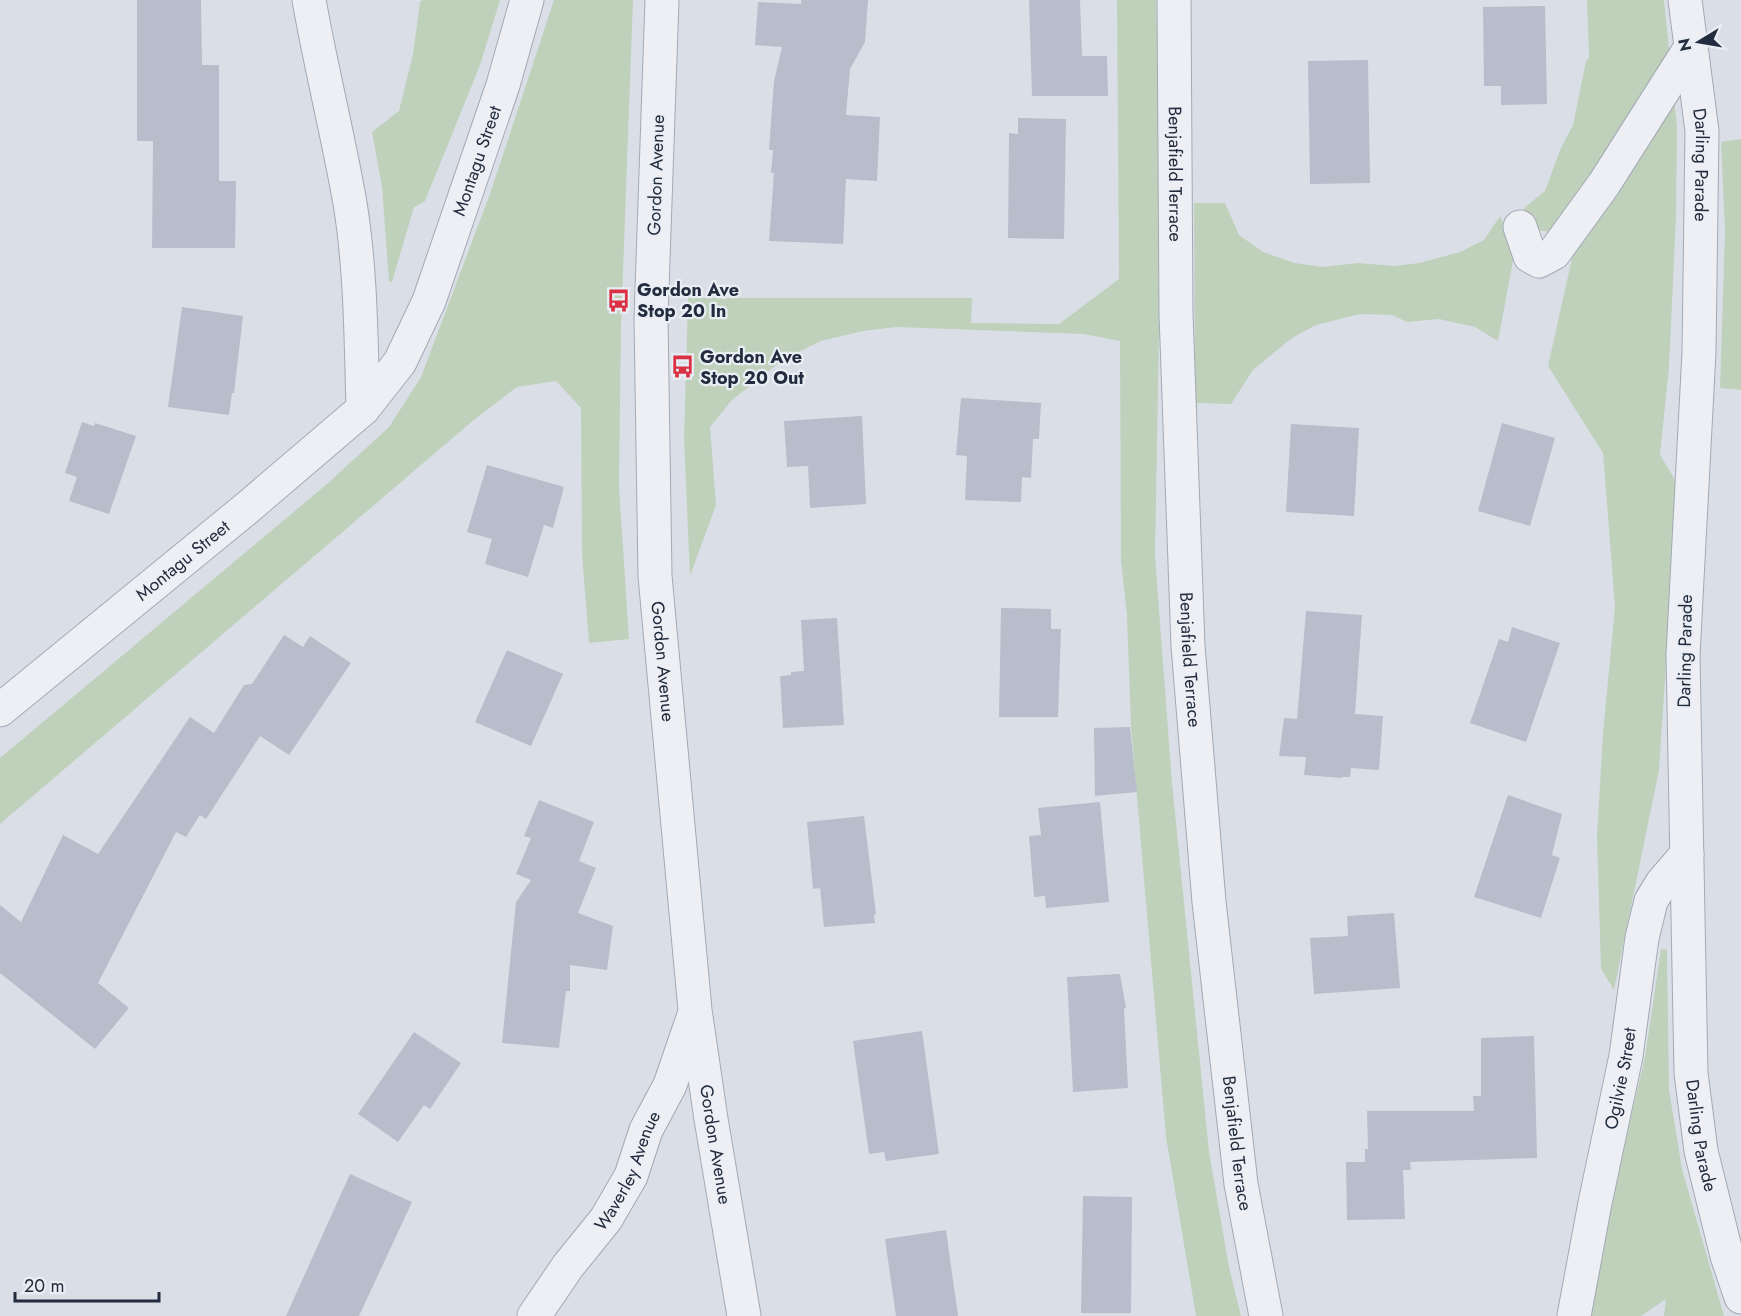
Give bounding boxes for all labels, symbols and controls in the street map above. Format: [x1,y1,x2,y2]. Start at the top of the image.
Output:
north arrow [1669,12,1729,72]
text: N [1672,36,1697,53]
street label: Montagu Street [446,102,508,220]
street label: Benjafield Terrace [1162,106,1189,242]
street label: Darling Parade [1686,107,1715,222]
street label: Gordon Avenue [641,114,671,236]
place label: Gordon Ave Stop 20 In [637,277,739,324]
bus stop icon: Gordon Ave Stop 20 In [606,287,632,313]
place label: Gordon Ave Stop 20 Out [700,344,804,391]
bus stop icon: Gordon Ave Stop 20 Out [669,354,695,380]
street label: Montagu Street [130,514,236,607]
street label: Benjafield Terrace [1173,591,1208,728]
street label: Darling Parade [1671,594,1699,708]
street label: Gordon Avenue [644,600,681,723]
street label: Ogilvie Street [1598,1025,1643,1132]
street label: Benjafield Terrace [1216,1074,1259,1213]
street label: Darling Parade [1679,1078,1724,1194]
street label: Gordon Avenue [693,1083,738,1206]
street label: Waverley Avenue [588,1106,667,1237]
scale bar [15,1265,159,1303]
text: 20 m [24,1273,64,1299]

